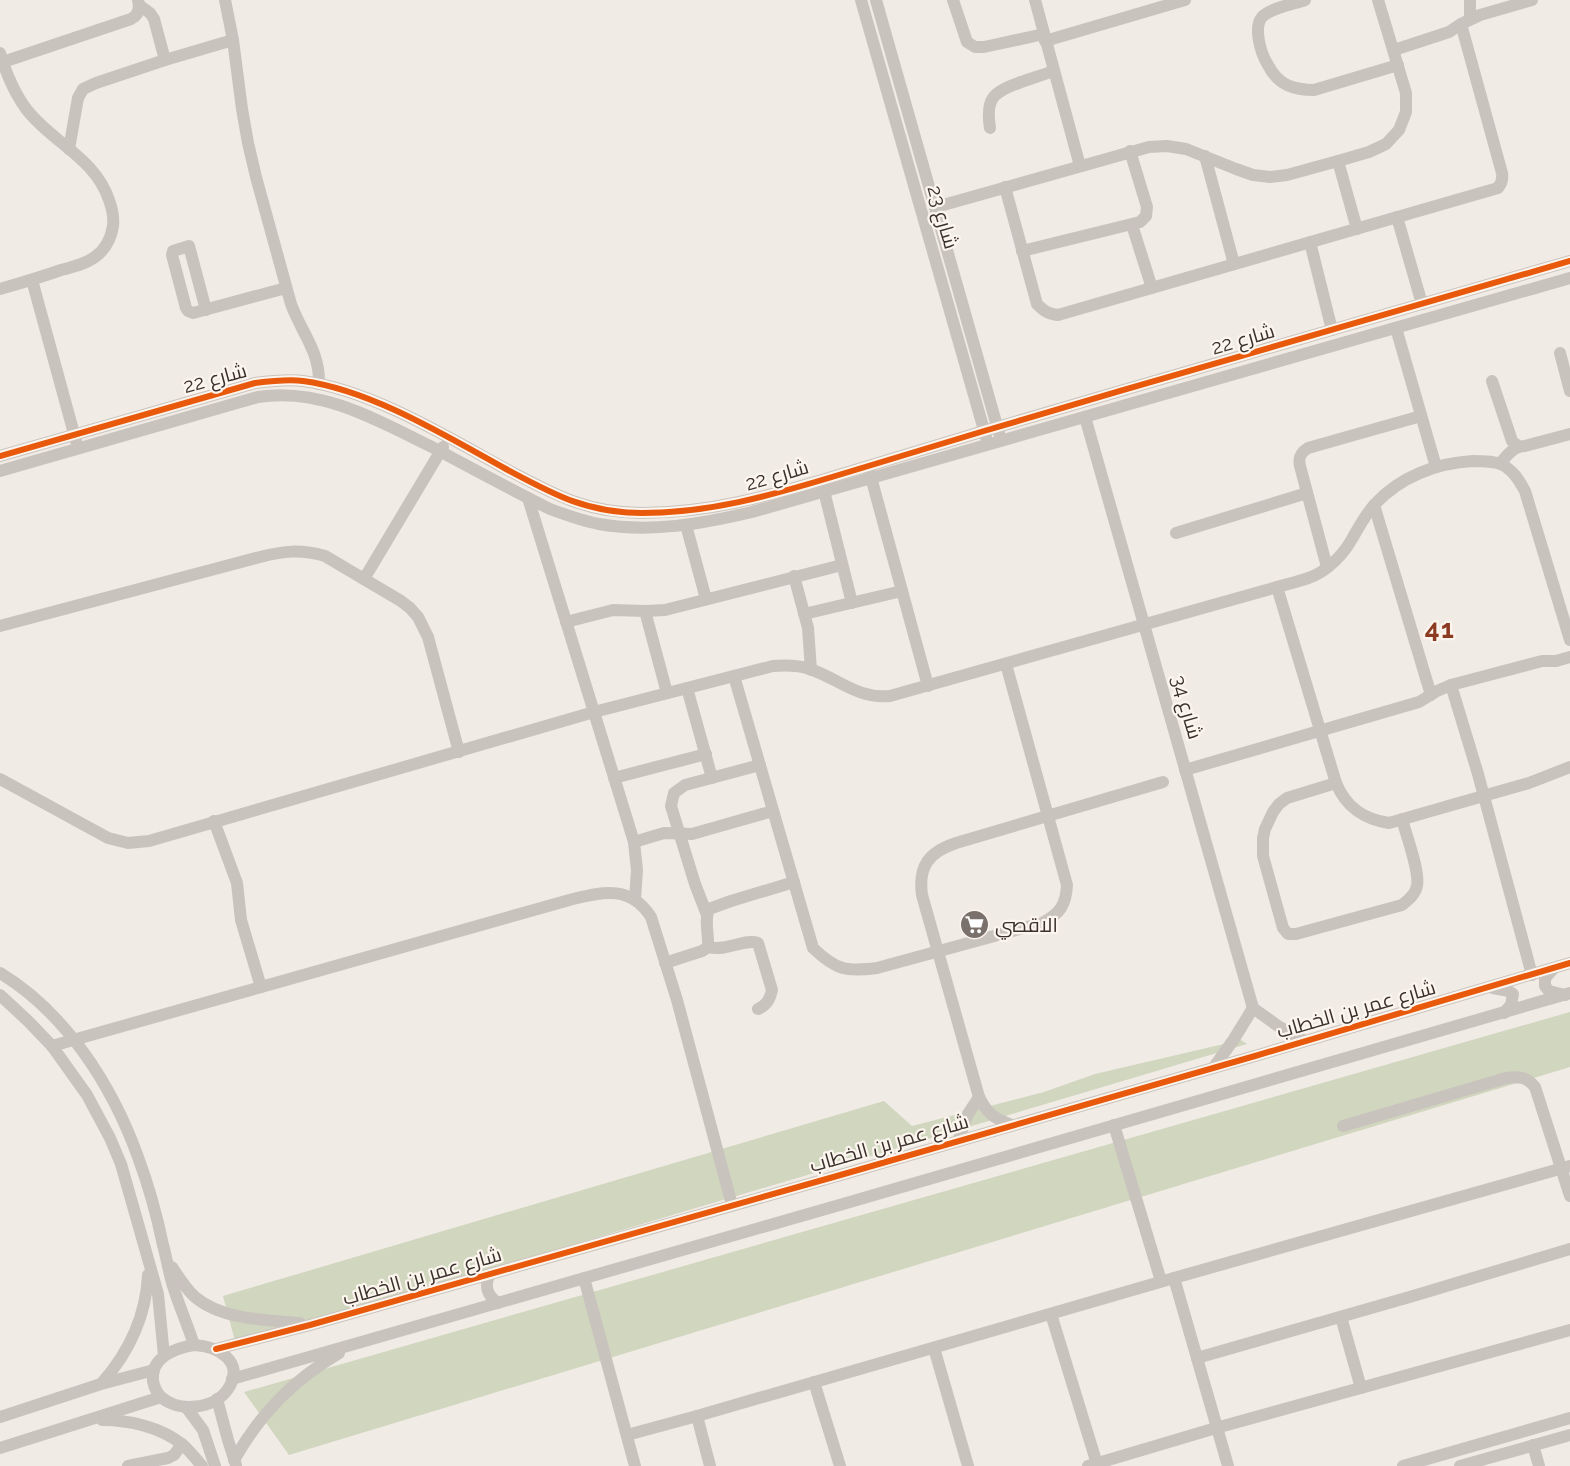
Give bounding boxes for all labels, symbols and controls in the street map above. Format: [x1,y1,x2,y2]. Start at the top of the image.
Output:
street label: شارع 23 [921,182,963,252]
street label: شارع 22 [1209,319,1278,361]
street label: شارع 22 [181,358,250,400]
street label: شارع 22 [743,455,812,497]
district label: 41 [1425,614,1455,644]
street label: شارع 34 [1165,672,1208,742]
supermarket icon: الاقصي [958,909,990,941]
place label: الاقصي [995,913,1058,940]
street label: شارع عمر بن الخطاب [1274,975,1439,1045]
street label: شارع عمر بن الخطاب [807,1109,972,1179]
street label: شارع عمر بن الخطاب [340,1242,505,1312]

